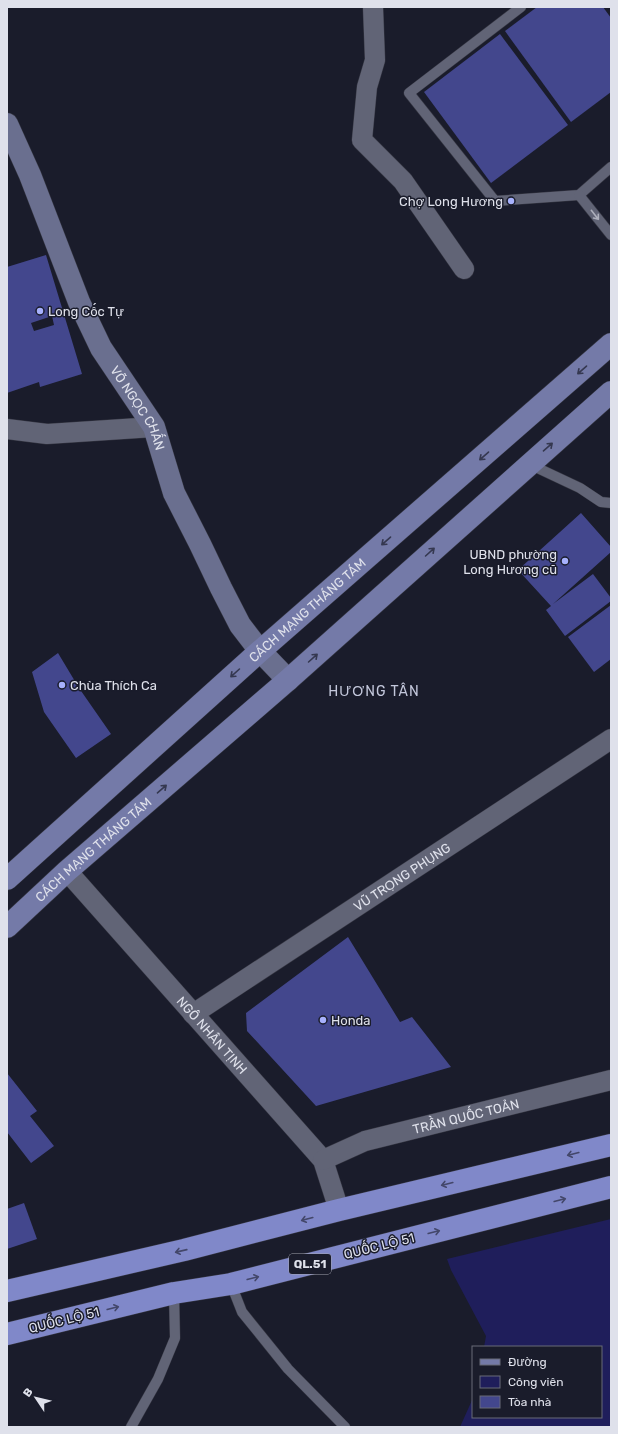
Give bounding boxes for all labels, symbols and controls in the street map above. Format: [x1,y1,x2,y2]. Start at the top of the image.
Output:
place label: Chợ Long Hương [399,194,503,210]
marker: Chợ Long Hương [506,196,516,206]
one-way arrow [591,209,600,220]
place label: Long Cốc Tự [48,303,124,320]
marker: Long Cốc Tự [35,306,45,316]
street label: VÕ NGỌC CHẤN [108,363,168,452]
one-way arrow [577,365,587,374]
one-way arrow [543,443,553,452]
one-way arrow [478,451,489,460]
one-way arrow [381,536,391,546]
place label: UBND phường Long Hương cũ [463,547,557,578]
one-way arrow [425,548,436,557]
street label: CÁCH MẠNG THÁNG TÁM [246,555,368,665]
marker: UBND phường Long Hương cũ [560,556,570,566]
one-way arrow [308,653,318,663]
one-way arrow [231,668,241,677]
place label: Chùa Thích Ca [70,678,157,693]
marker: Chùa Thích Ca [57,680,67,690]
district label: HƯƠNG TÂN [328,682,420,700]
one-way arrow [156,785,167,794]
street label: CÁCH MẠNG THÁNG TÁM [32,794,154,905]
street label: VŨ TRỌNG PHỤNG [351,839,453,914]
street label: NGÔ NHÂN TỊNH [174,993,250,1077]
place label: Honda [331,1013,371,1028]
marker: Honda [318,1015,328,1025]
street label: TRẦN QUỐC TOẢN [411,1096,521,1136]
one-way arrow [567,1151,580,1158]
one-way arrow [440,1181,453,1189]
one-way arrow [553,1196,566,1203]
one-way arrow [301,1215,314,1223]
street label: QUỐC LỘ 51 [342,1228,416,1262]
one-way arrow [427,1228,440,1235]
one-way arrow [175,1248,188,1255]
road number: QL.51 [289,1254,331,1274]
one-way arrow [247,1274,260,1281]
street label: QUỐC LỘ 51 [27,1302,101,1336]
one-way arrow [106,1304,119,1311]
legend [472,1346,602,1418]
text: Đường [508,1355,547,1369]
text: Công viên [508,1375,563,1389]
north arrow [16,1378,56,1418]
text: B [21,1385,36,1399]
text: Tòa nhà [508,1395,551,1409]

